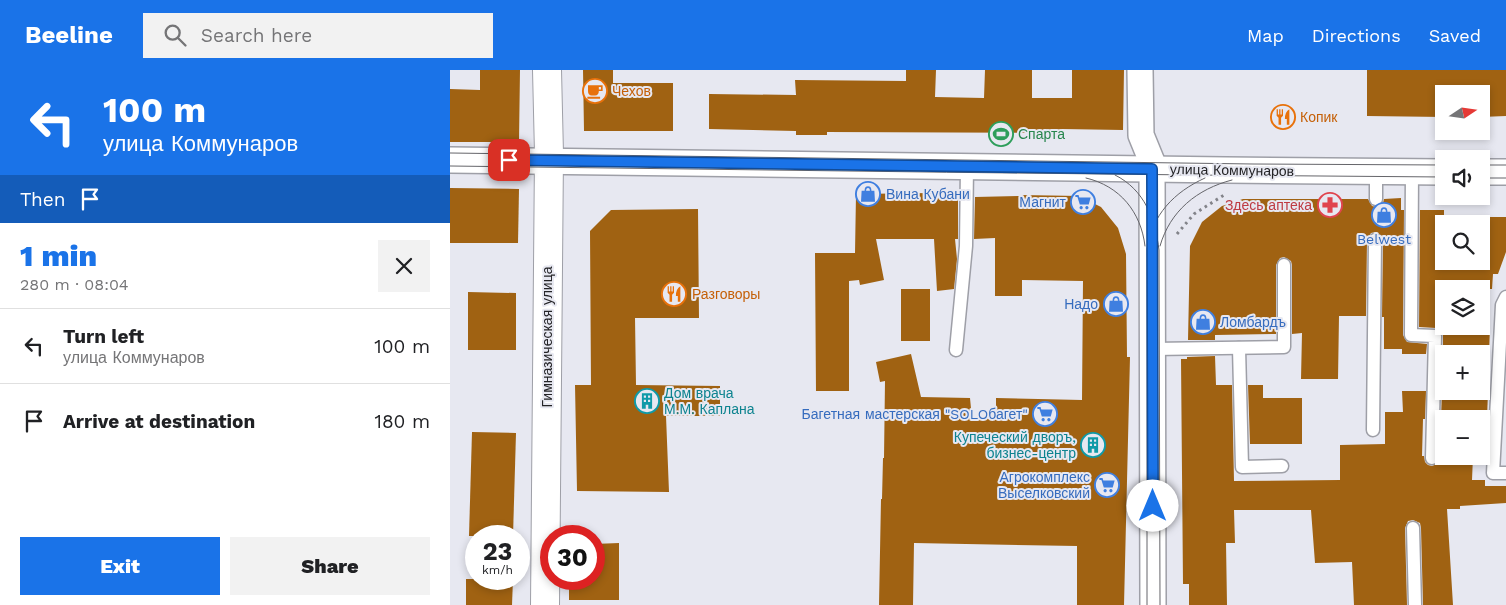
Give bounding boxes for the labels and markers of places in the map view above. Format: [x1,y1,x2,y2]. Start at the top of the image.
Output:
cafe icon: Чехов [582,78,608,104]
place label: Чехов [612,83,651,99]
restaurant icon: Копик [1270,104,1296,130]
place label: Копик [1300,109,1338,125]
sports icon: Спарта [988,121,1014,147]
place label: Спарта [1018,126,1065,142]
pin [488,139,530,181]
shop icon: Вина Кубани [855,181,881,207]
place label: Вина Кубани [886,186,970,202]
supermarket icon: Магнит [1070,189,1096,215]
pharmacy icon: Здесь аптека [1317,192,1343,218]
place label: Магнит [1019,194,1067,210]
place label: Здесь аптека [1225,197,1312,213]
shop icon: Belwest [1371,202,1397,228]
place label: Belwest [1357,231,1411,247]
restaurant icon: Разговоры [661,281,687,307]
place label: Разговоры [692,286,760,302]
shop icon: Надо [1103,291,1129,317]
place label: Надо [1064,296,1098,312]
shop icon: Ломбардъ [1190,309,1216,335]
place label: Ломбардъ [1220,314,1286,330]
place label: Дом врача М.М. Каплана [664,385,755,417]
building icon: Дом врача М.М. Каплана [634,388,660,414]
supermarket icon: Багетная мастерская "SOLOбагет" [1032,401,1058,427]
place label: Багетная мастерская "SOLOбагет" [802,406,1028,422]
place label: Купеческий дворъ, бизнес-центр [954,429,1076,461]
building icon: Купеческий дворъ, бизнес-центр [1080,432,1106,458]
place label: Агрокомплекс Выселковский [998,469,1090,501]
supermarket icon: Агрокомплекс Выселковский [1094,472,1120,498]

